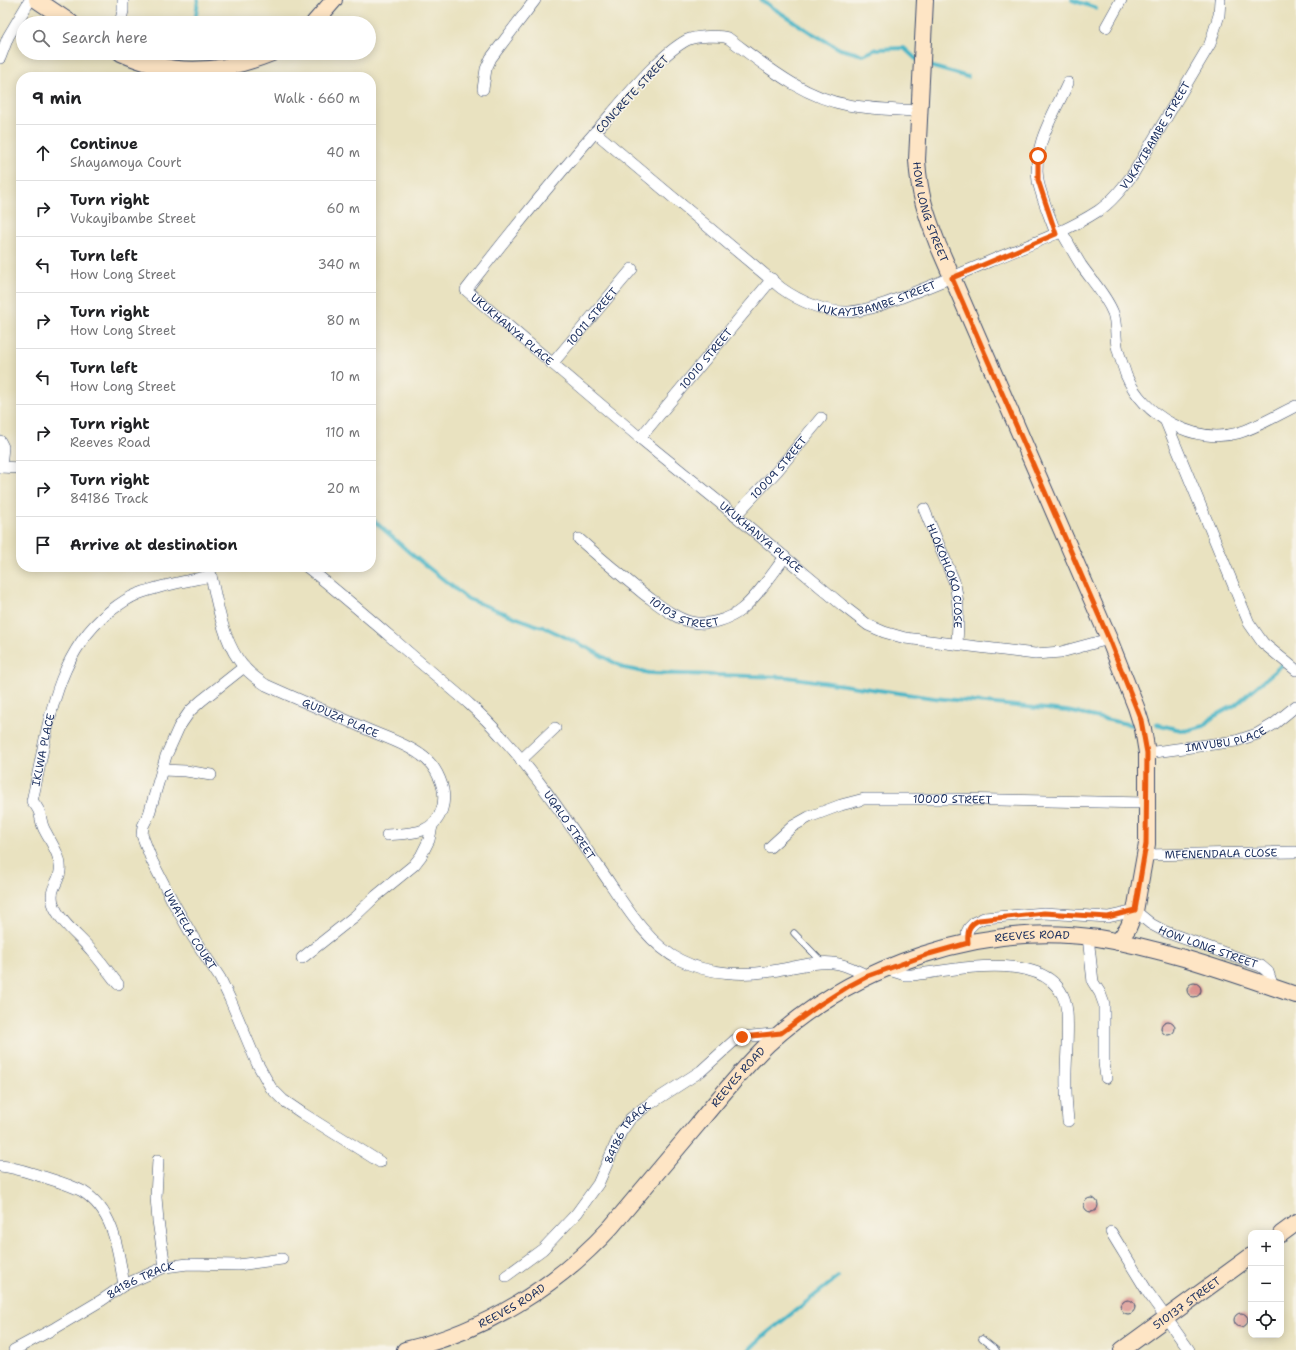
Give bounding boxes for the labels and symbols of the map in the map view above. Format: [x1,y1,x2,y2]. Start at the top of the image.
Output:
street label: CONCRETE STREET [592,52,672,136]
street label: VUKAYIBAMBE STREET [1117,79,1194,193]
route start [1029,147,1047,165]
street label: HOW LONG STREET [909,161,952,265]
street label: VUKAYIBAMBE STREET [814,277,939,320]
street label: 10011 STREET [563,284,621,349]
street label: UKUKHANYA PLACE [468,290,556,369]
street label: 10010 STREET [676,325,736,393]
street label: 10009 STREET [747,433,811,503]
street label: UKUKHANYA PLACE [716,498,805,577]
street label: HLOKOHLOKO CLOSE [923,521,965,629]
street label: 10103 STREET [646,593,721,631]
street label: GUDUZA PLACE [300,695,381,742]
street label: IKLWA PLACE [29,712,59,787]
street label: IMVUBU PLACE [1184,723,1269,756]
street label: UQALO STREET [540,788,599,863]
street label: 10000 STREET [913,792,992,808]
street label: MFENENDALA CLOSE [1165,845,1278,863]
street label: UWATELA COURT [160,887,220,973]
street label: HOW LONG STREET [1155,922,1260,972]
street label: REEVES ROAD [993,927,1070,946]
route end [733,1028,751,1046]
street label: REEVES ROAD [708,1044,769,1110]
street label: 84186 TRACK [601,1099,653,1166]
street label: 84186 TRACK [104,1259,175,1303]
street label: 510137 STREET [1150,1273,1224,1333]
street label: REEVES ROAD [476,1281,549,1332]

